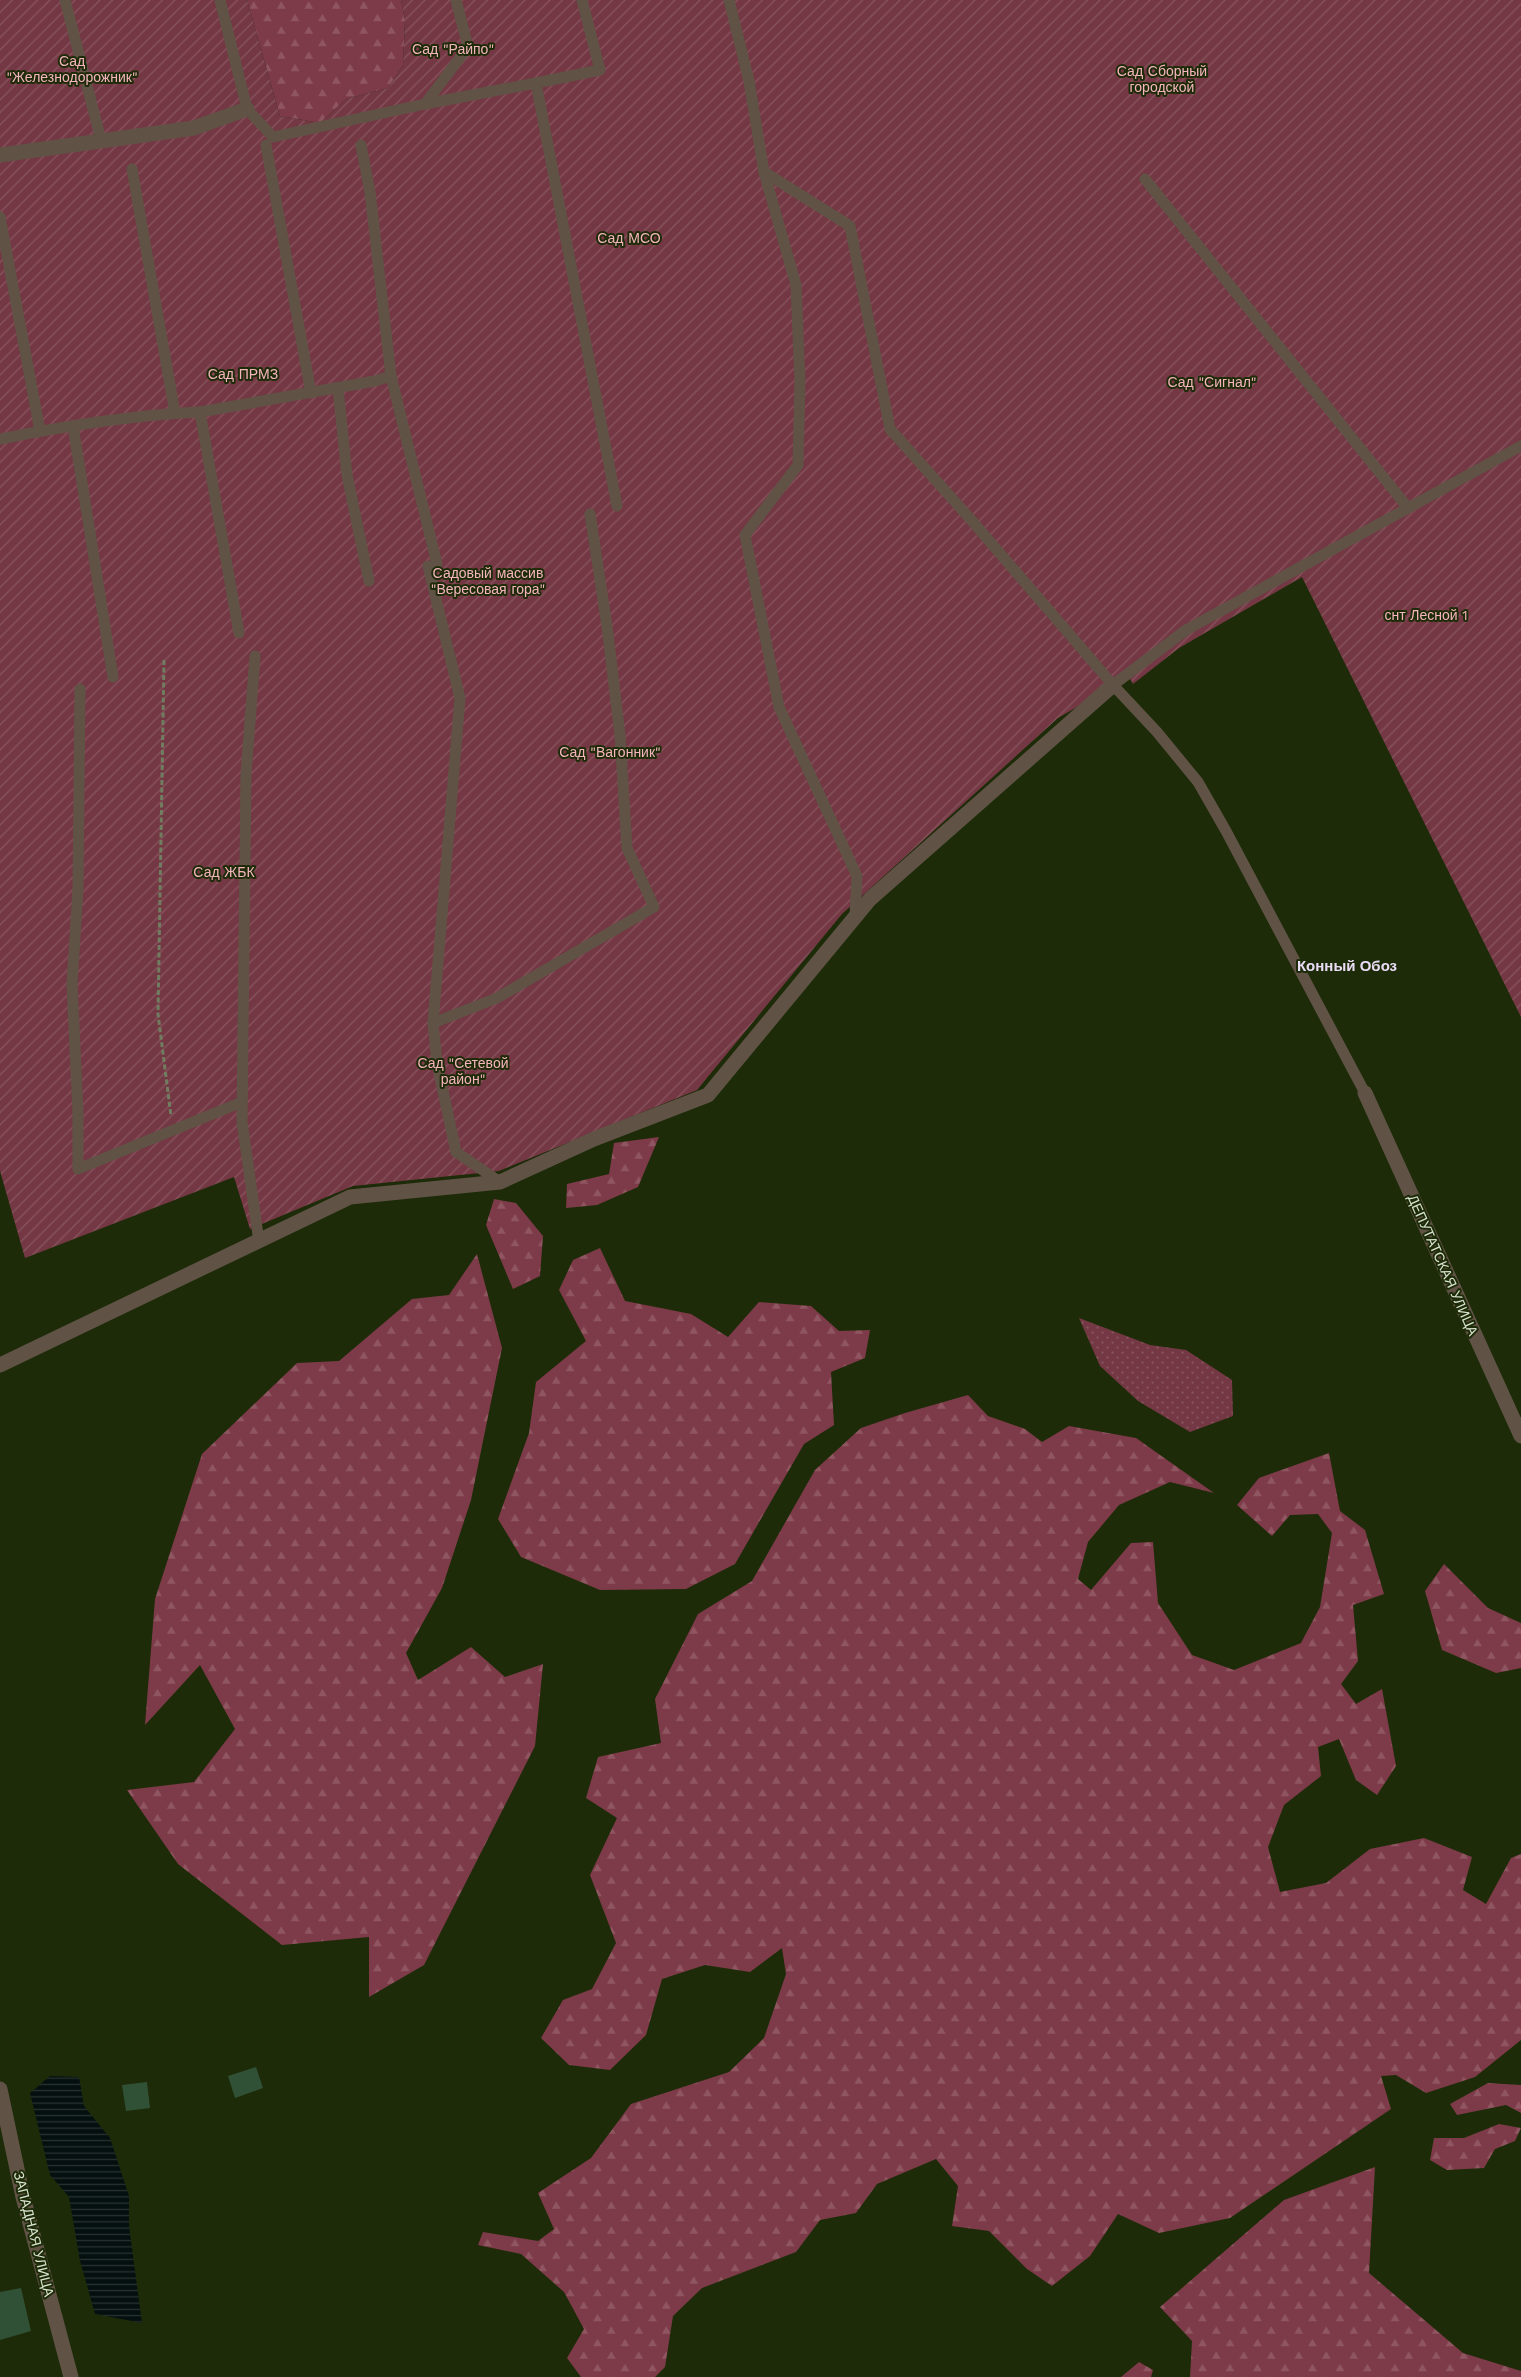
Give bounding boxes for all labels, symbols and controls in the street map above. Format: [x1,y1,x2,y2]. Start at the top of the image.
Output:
park label: Сад "Райпо" [412,41,494,57]
park label: Сад "Железнодорожник" [6,53,138,85]
park label: Сад Сборный городской [1117,63,1207,95]
park label: Сад МСО [597,230,661,246]
park label: Сад ПРМЗ [208,366,278,382]
park label: Сад "Сигнал" [1167,374,1257,390]
park label: Садовый массив "Вересовая гора" [431,565,545,597]
park label: снт Лесной 1 [1384,607,1468,623]
park label: Сад "Вагонник" [559,744,661,760]
park label: Сад ЖБК [193,864,255,880]
district label: Конный Обоз [1297,957,1397,975]
park label: Сад "Сетевой район" [418,1055,509,1087]
street label: ДЕПУТАТСКАЯ УЛИЦА [1405,1192,1482,1339]
street label: ЗАПАДНАЯ УЛИЦА [11,2170,57,2299]

